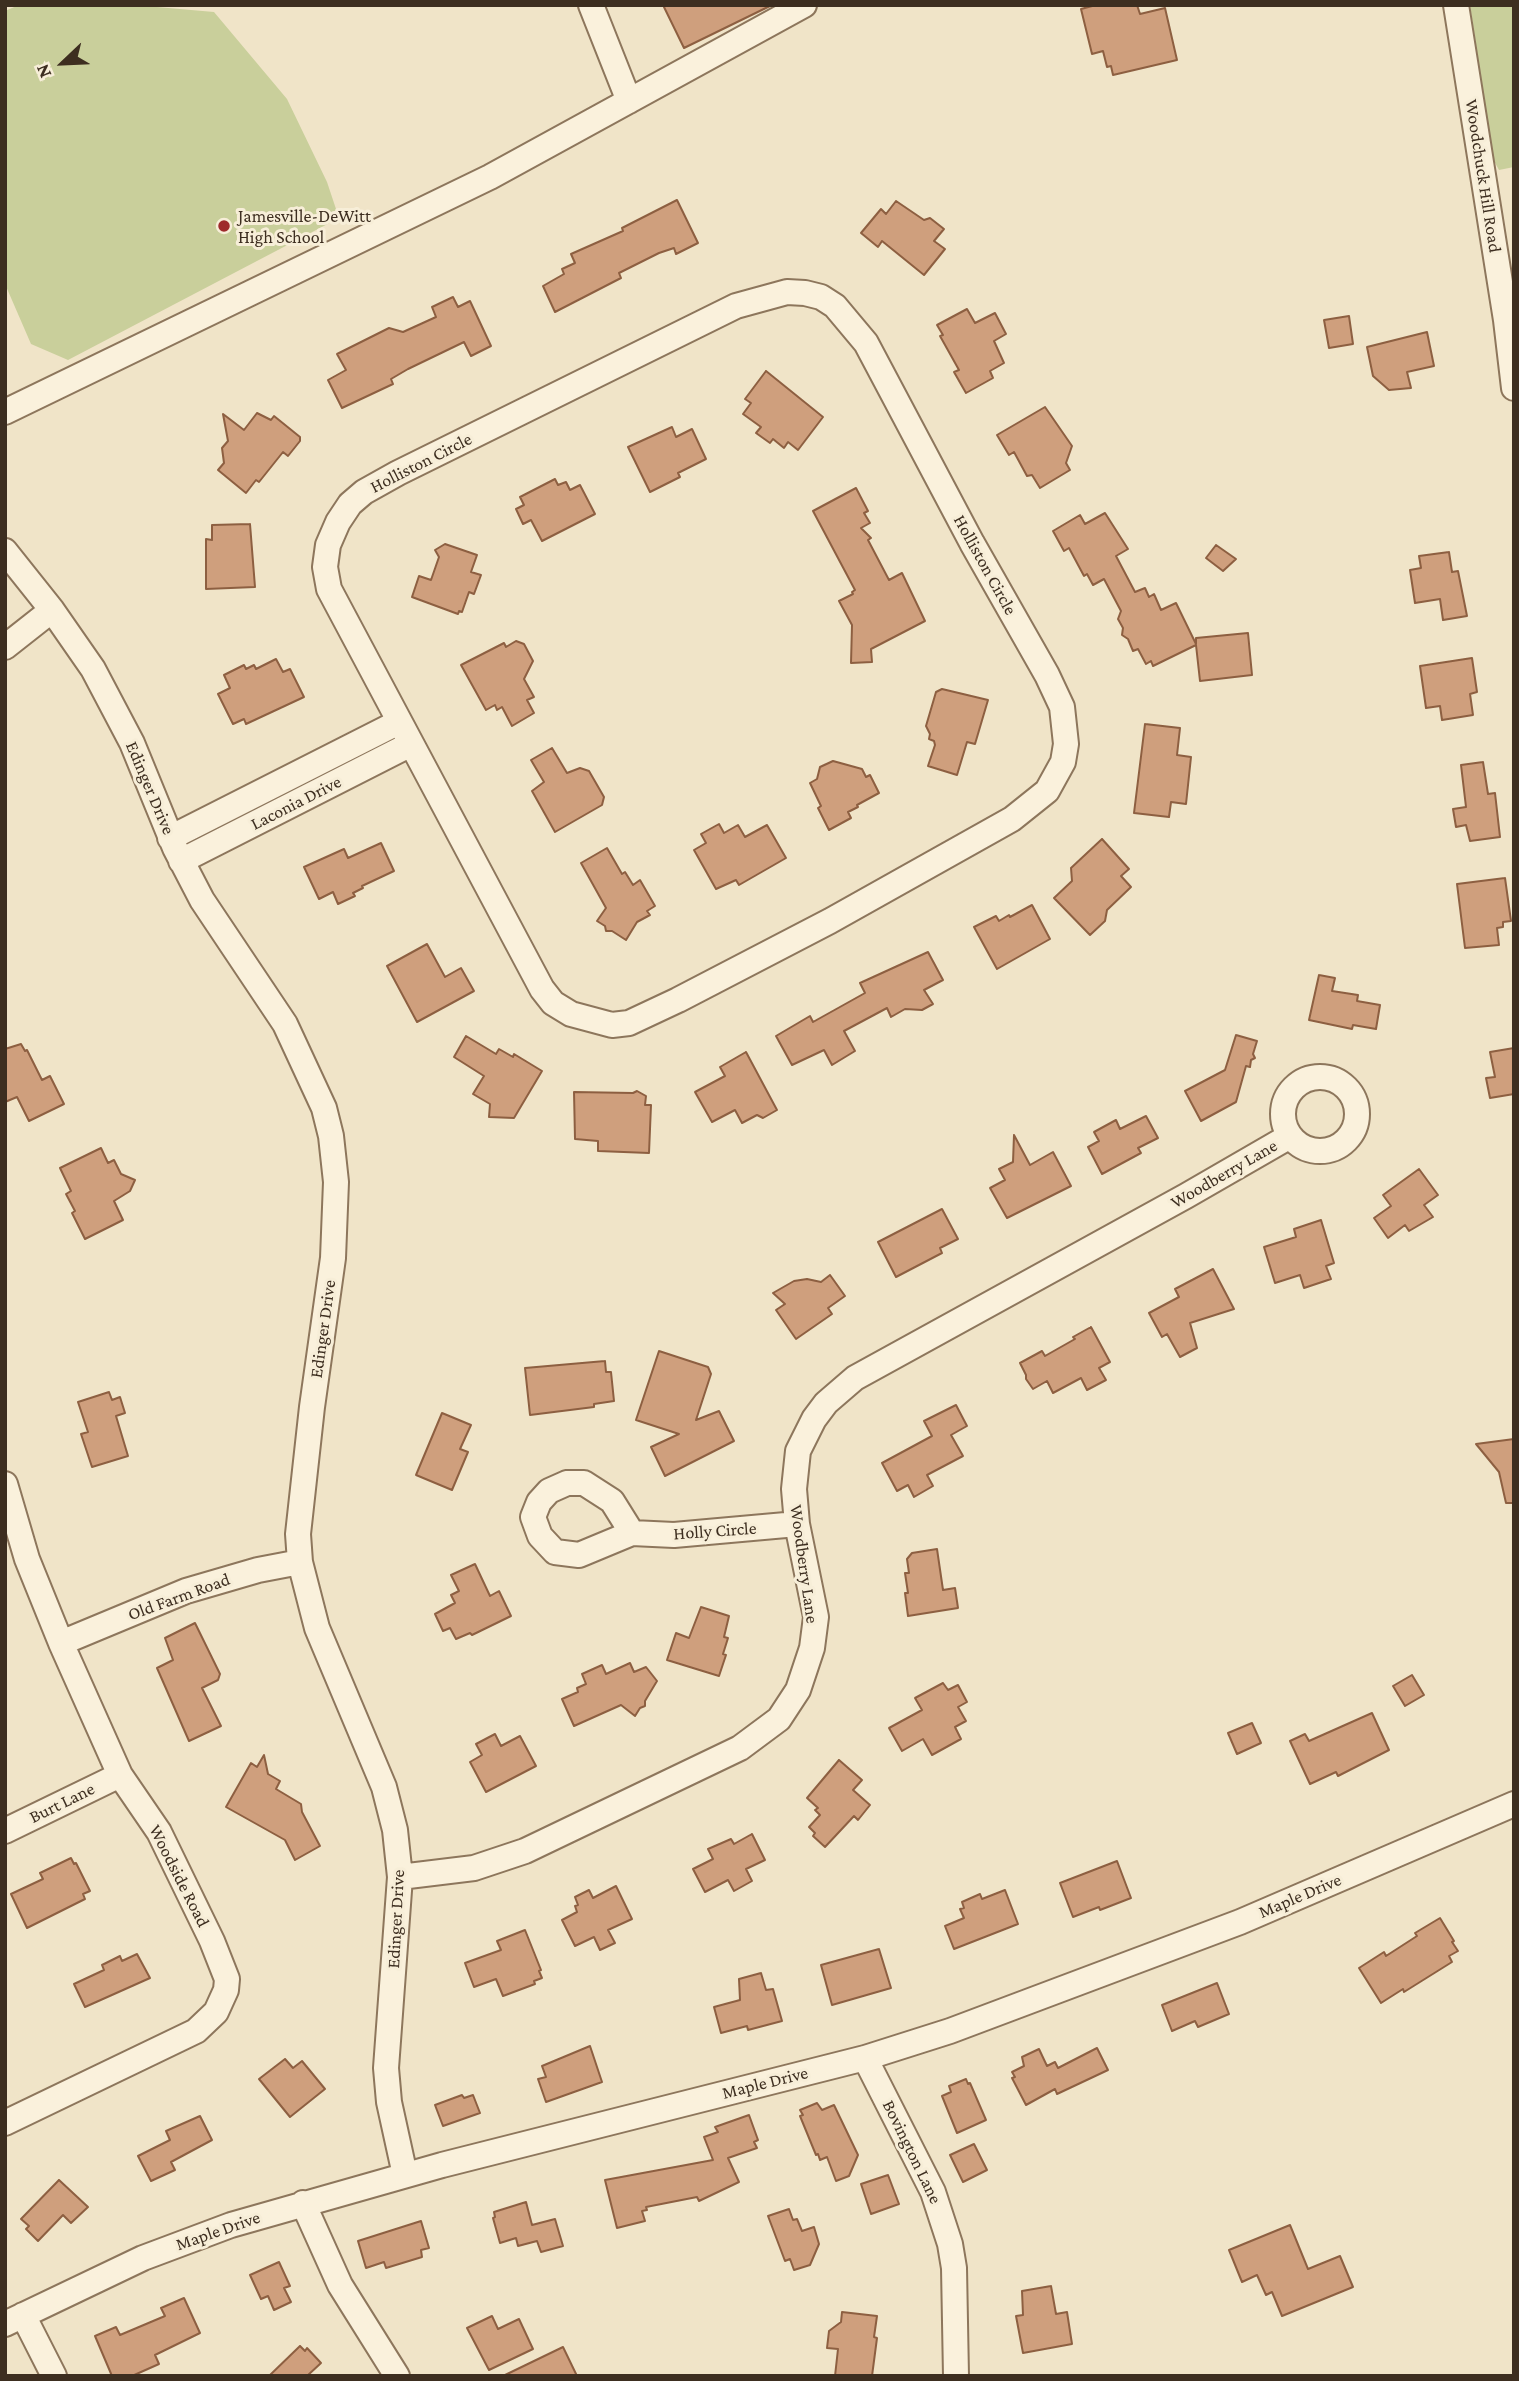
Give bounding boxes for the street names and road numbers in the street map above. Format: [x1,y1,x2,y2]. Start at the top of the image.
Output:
street label: Woodchuck Hill Road [1460,98,1506,254]
street label: Holliston Circle [367,428,475,498]
street label: Holliston Circle [949,511,1021,619]
street label: Edinger Drive [121,738,179,838]
street label: Laconia Drive [247,771,345,835]
street label: Woodberry Lane [1167,1135,1281,1213]
street label: Edinger Drive [305,1278,341,1380]
street label: Woodberry Lane [785,1503,823,1625]
street label: Holly Circle [673,1517,757,1545]
street label: Old Farm Road [125,1569,233,1625]
street label: Burt Lane [26,1778,98,1828]
street label: Woodside Road [144,1821,214,1931]
street label: Edinger Drive [383,1869,409,1969]
street label: Maple Drive [1255,1869,1345,1923]
street label: Maple Drive [720,2062,810,2104]
street label: Bovington Lane [878,2097,946,2207]
street label: Maple Drive [173,2206,263,2256]

